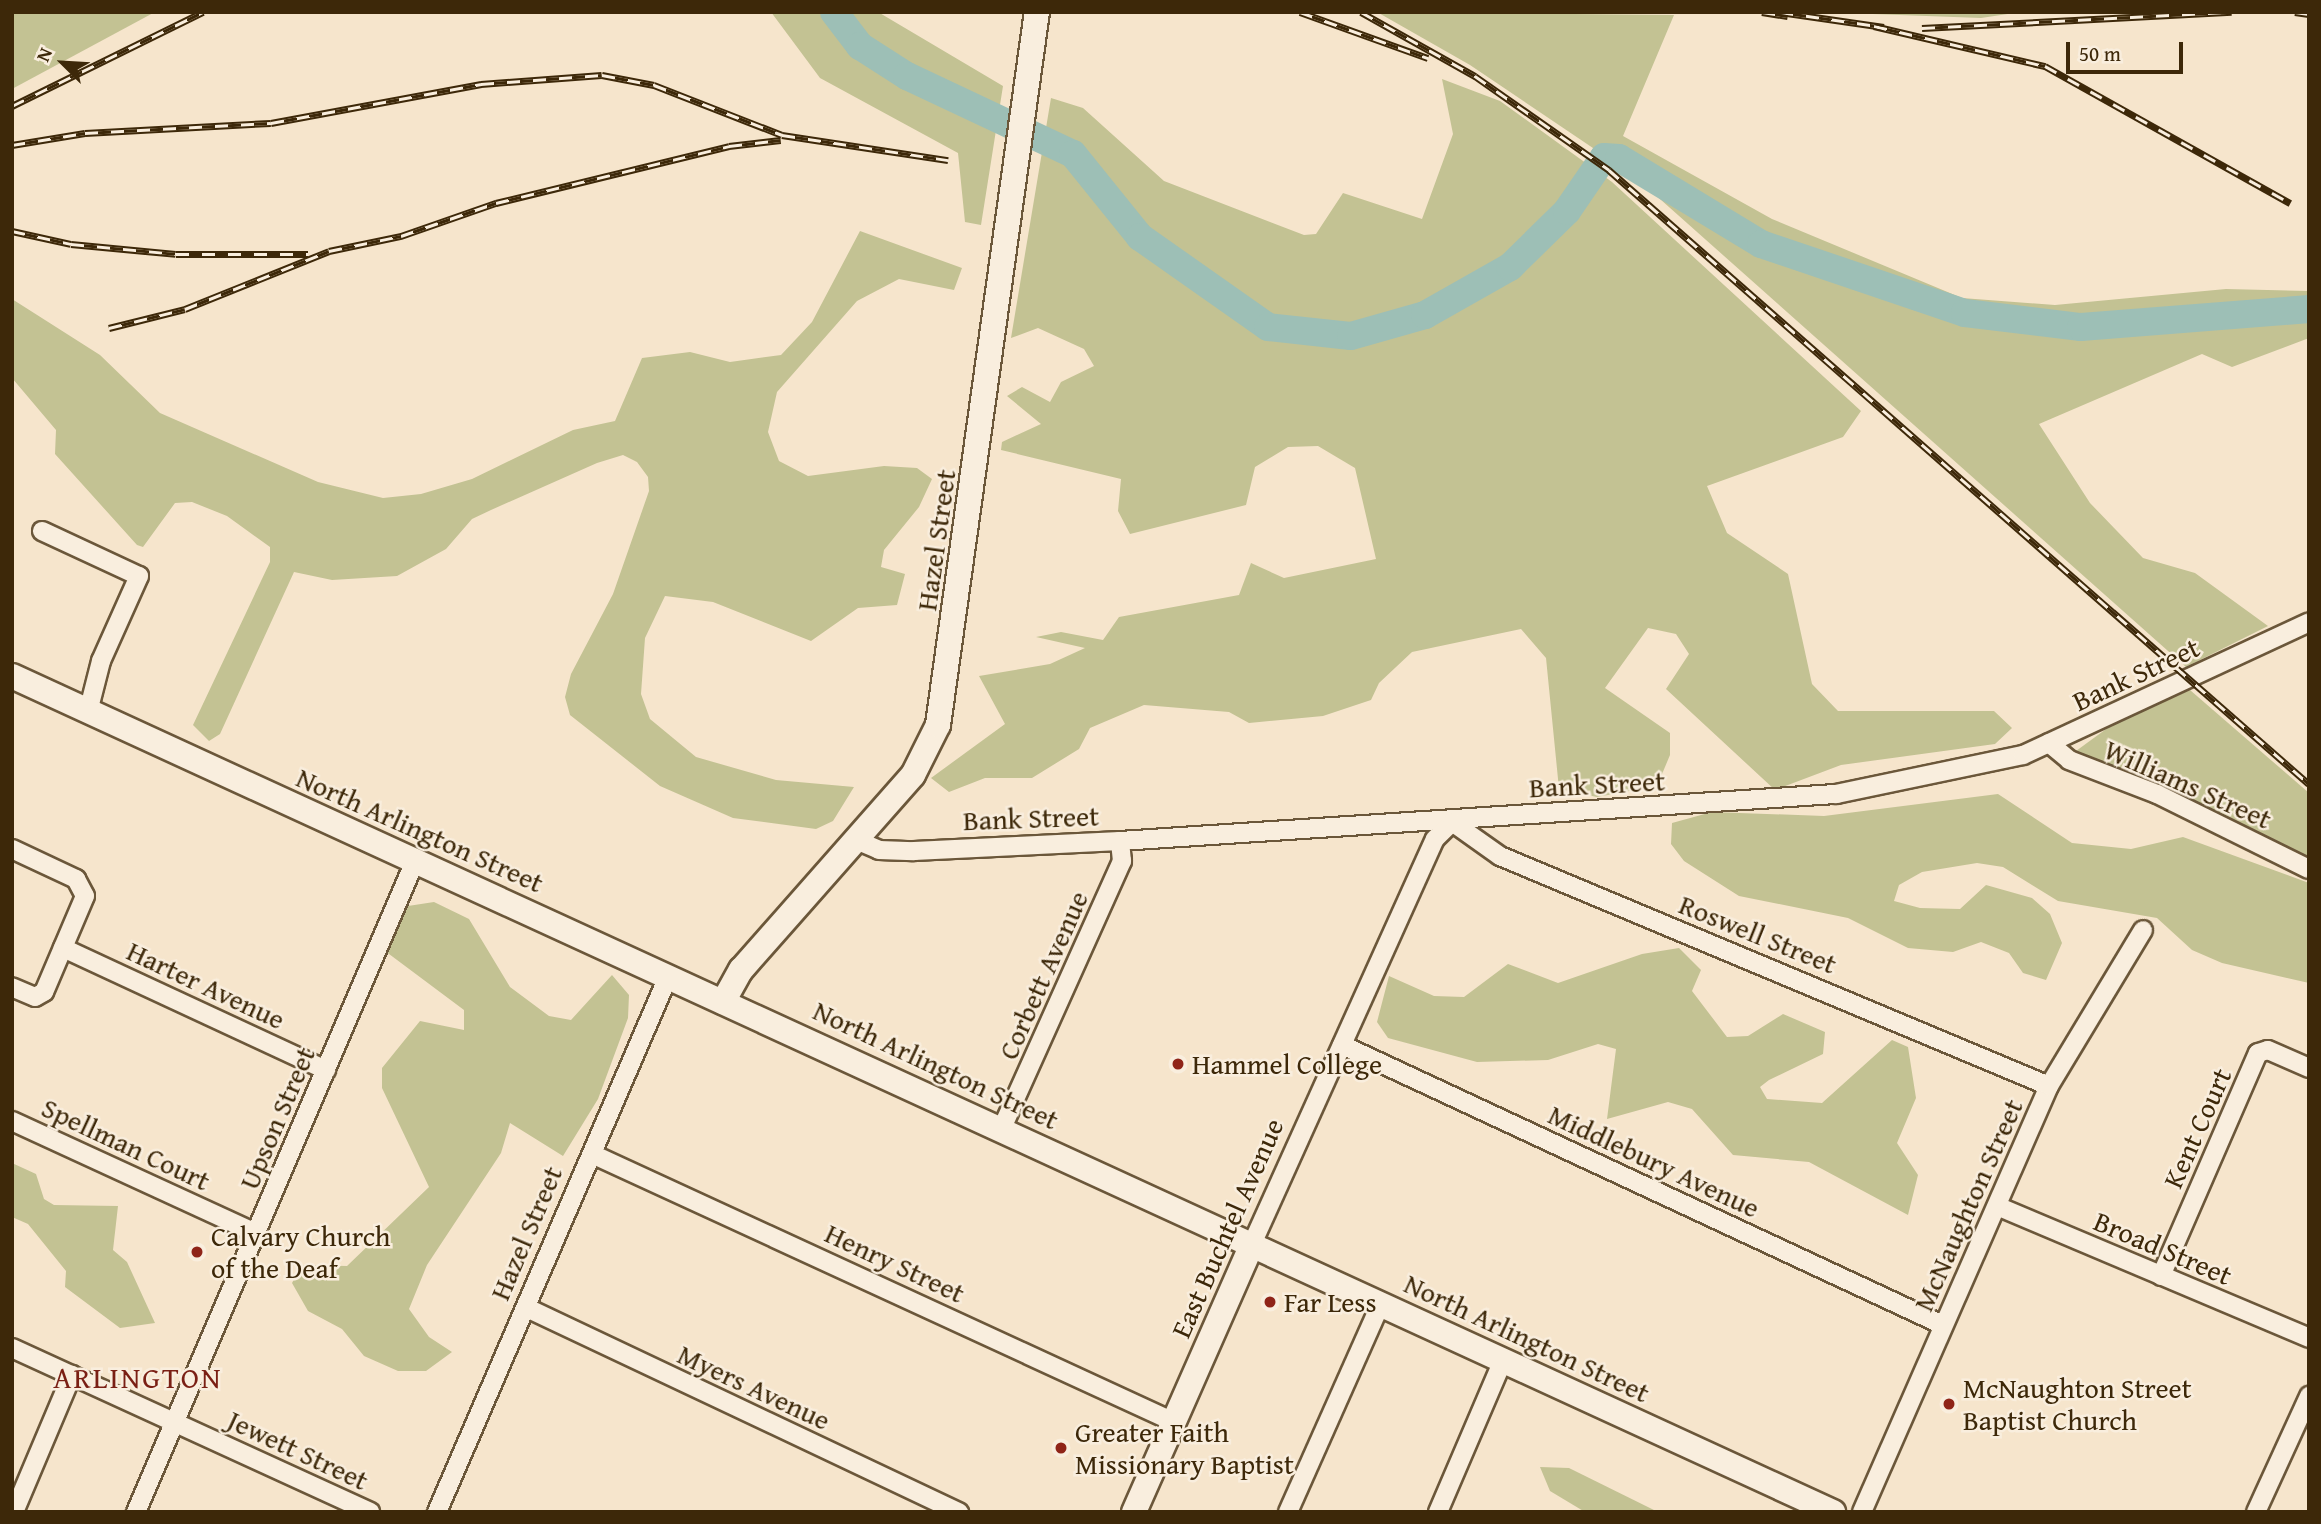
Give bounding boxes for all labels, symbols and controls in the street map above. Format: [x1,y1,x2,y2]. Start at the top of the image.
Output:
north arrow [28,28,98,98]
scale bar [2069,28,2186,72]
text: 50 m [2079,38,2121,69]
text: N [28,43,59,66]
street label: Hazel Street [909,467,963,613]
street label: Bank Street [2067,630,2205,718]
street label: Williams Street [2099,732,2277,836]
street label: North Arlington Street [291,760,549,900]
street label: Bank Street [1528,764,1666,804]
street label: Bank Street [962,799,1100,837]
street label: Corbett Avenue [991,886,1095,1064]
street label: Roswell Street [1674,887,1842,981]
street label: Harter Avenue [122,934,290,1036]
street label: North Arlington Street [808,993,1064,1137]
street label: Upson Street [232,1042,322,1194]
place label: Hammel College [1192,1047,1382,1081]
marker: Hammel College [1170,1056,1186,1072]
street label: Kent Court [2156,1063,2238,1193]
street label: Spellman Court [37,1090,215,1198]
street label: McNaughton Street [1906,1094,2030,1316]
street label: Middlebury Avenue [1543,1097,1765,1225]
street label: East Buchtel Avenue [1164,1113,1290,1343]
street label: Hazel Street [483,1161,569,1305]
street label: Broad Street [2089,1204,2237,1292]
street label: Henry Street [820,1216,970,1310]
place label: Calvary Church of the Deaf [211,1219,390,1285]
marker: Calvary Church of the Deaf [189,1244,205,1260]
street label: North Arlington Street [1399,1266,1655,1410]
place label: Far Less [1284,1285,1377,1319]
marker: Far Less [1262,1294,1278,1310]
street label: Myers Avenue [672,1337,836,1437]
district label: ARLINGTON [54,1359,222,1395]
place label: McNaughton Street Baptist Church [1963,1371,2192,1437]
marker: McNaughton Street Baptist Church [1941,1396,1957,1412]
street label: Jewett Street [222,1403,374,1497]
place label: Greater Faith Missionary Baptist [1075,1415,1294,1481]
marker: Greater Faith Missionary Baptist [1053,1440,1069,1456]

